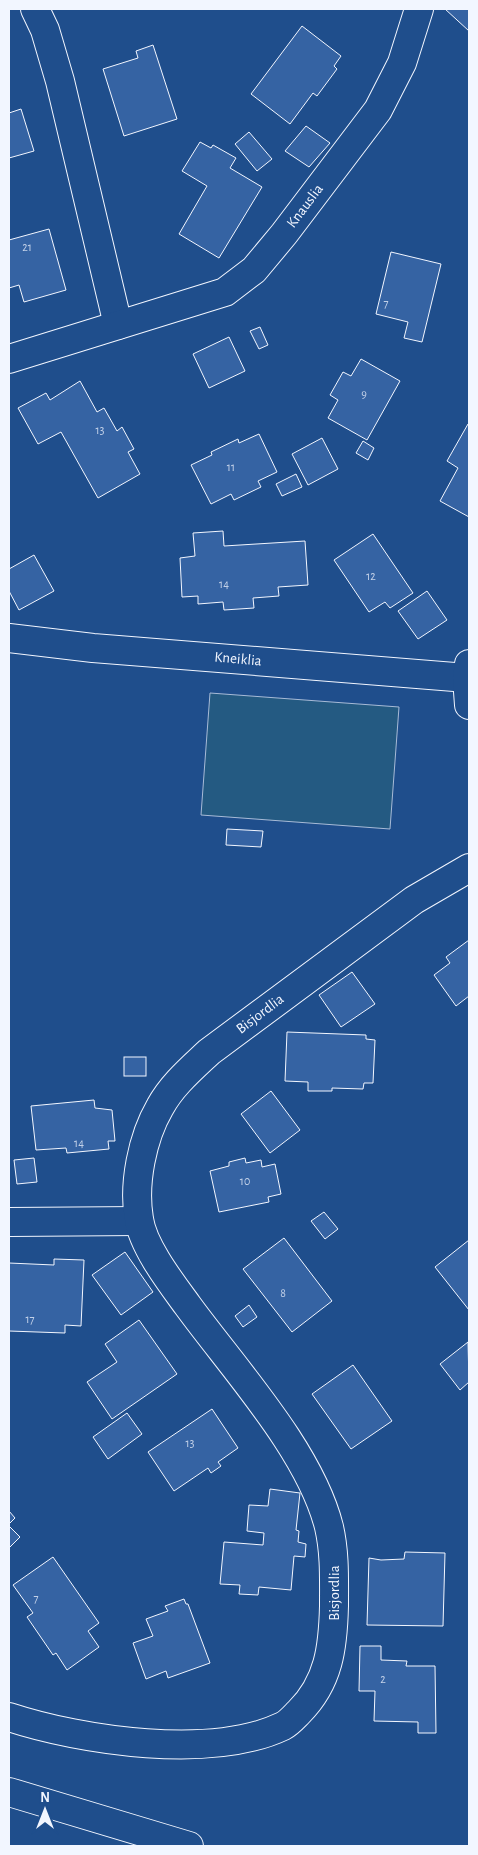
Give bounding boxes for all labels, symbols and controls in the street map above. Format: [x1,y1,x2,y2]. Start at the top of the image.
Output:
street label: Knauslia [284,181,326,231]
house number: 21 [22,241,32,253]
house number: 7 [383,297,389,309]
house number: 9 [361,388,367,400]
house number: 13 [95,424,105,436]
house number: 11 [227,461,235,473]
house number: 12 [366,570,376,582]
house number: 14 [219,578,229,590]
street label: Kneiklia [214,649,262,669]
street label: Bisjordlia [233,991,287,1037]
house number: 14 [74,1137,84,1149]
house number: 10 [240,1175,250,1187]
house number: 8 [280,1287,286,1299]
house number: 17 [25,1313,35,1325]
house number: 13 [185,1437,195,1449]
street label: Bisjordlia [327,1565,342,1621]
house number: 7 [33,1592,39,1604]
house number: 2 [380,1673,386,1685]
north arrow [20,1785,70,1835]
text: N [40,1791,50,1805]

